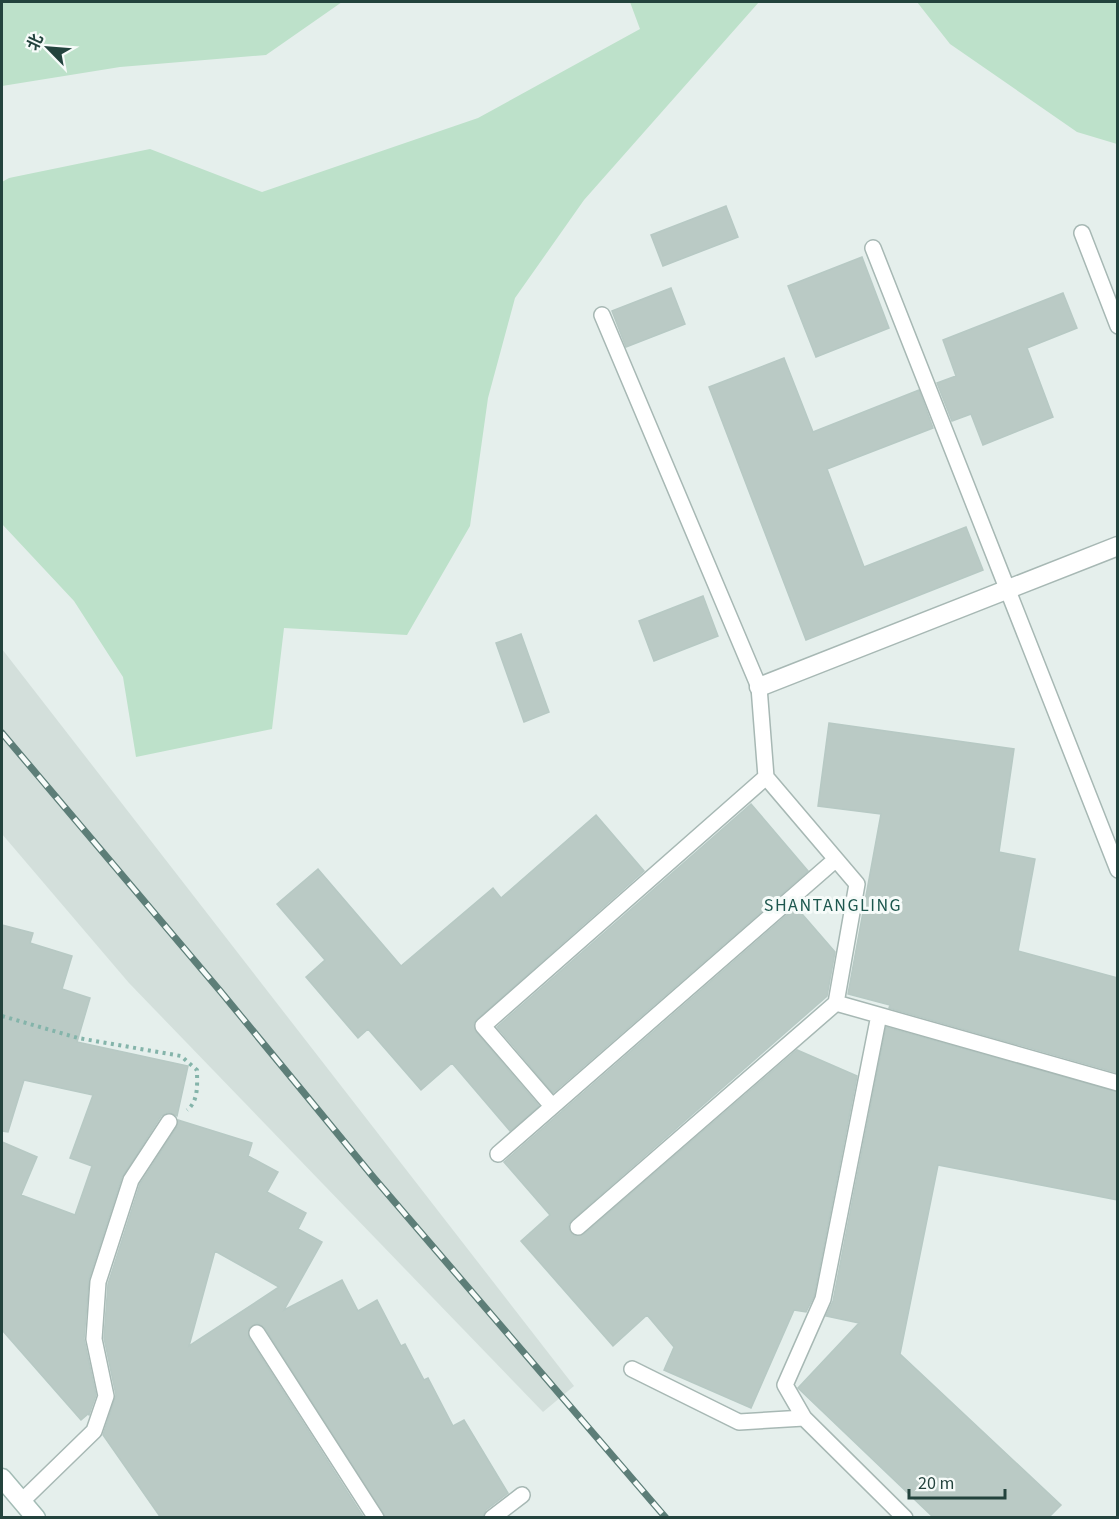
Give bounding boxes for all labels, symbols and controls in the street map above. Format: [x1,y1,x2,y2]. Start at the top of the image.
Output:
north arrow [18,18,78,78]
text: 北 [22,30,49,54]
district label: SHANTANGLING [764,893,902,918]
scale bar [909,1462,1005,1500]
text: 20 m [918,1471,954,1496]

